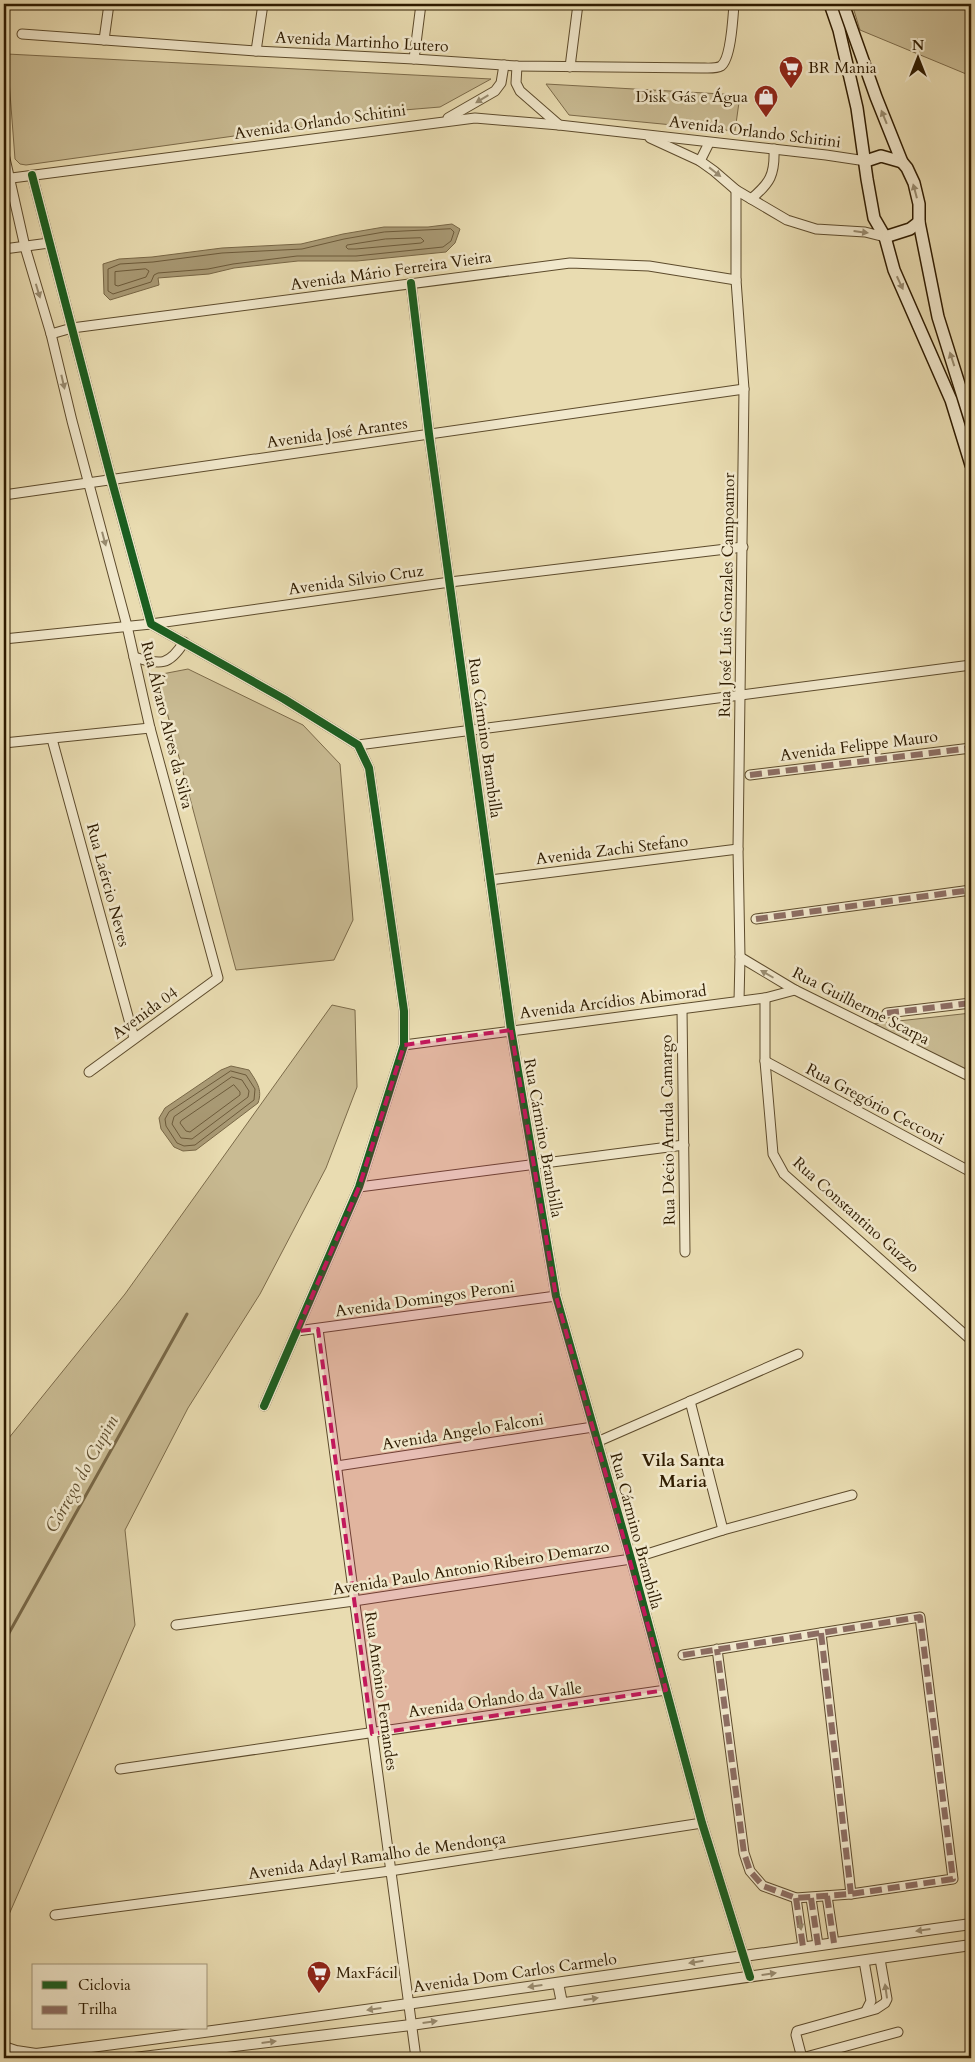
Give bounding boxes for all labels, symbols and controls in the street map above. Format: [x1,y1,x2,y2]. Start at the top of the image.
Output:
street label: Avenida Martinho Lutero [275,26,450,58]
north arrow [892,32,942,82]
text: N [912,36,924,55]
supermarket icon: BR Mania [778,55,804,89]
place label: BR Mania [808,57,877,79]
shop icon: Disk Gás e Água [753,84,779,118]
place label: Disk Gás e Água [635,86,748,108]
one-way arrow [475,95,488,104]
street label: Avenida Orlando Schitini [233,99,408,145]
one-way arrow [879,110,887,124]
street label: Avenida Orlando Schitini [668,111,843,154]
one-way arrow [708,167,721,178]
one-way arrow [911,183,919,198]
one-way arrow [854,228,870,236]
street label: Avenida Mário Ferreira Vieira [289,246,493,296]
one-way arrow [896,276,904,290]
one-way arrow [34,283,42,298]
one-way arrow [947,351,955,366]
one-way arrow [59,374,67,389]
street label: Avenida José Arantes [265,412,409,454]
street label: Rua José Luís Gonzales Campoamor [714,472,740,718]
one-way arrow [100,531,108,546]
street label: Avenida Silvio Cruz [287,560,425,600]
street label: Rua Álvaro Alves da Silva [136,639,199,811]
street label: Rua Cármino Brambilla [463,657,507,820]
street label: Avenida Felippe Mauro [779,725,940,767]
street label: Rua Laércio Neves [81,821,135,949]
street label: Avenida Zachi Stefano [535,830,690,870]
street label: Rua Guilherme Scarpa [788,962,934,1050]
one-way arrow [761,970,774,979]
street label: Avenida Arcídios Abimorad [518,980,708,1024]
street label: Avenida 04 [108,982,182,1044]
street label: Rua Décio Arruda Camargo [655,1034,681,1226]
street label: Rua Cármino Brambilla [518,1057,568,1219]
street label: Rua Gregório Cecconi [802,1058,949,1150]
street label: Rua Constantino Guzzo [788,1152,924,1278]
street label: Avenida Domingos Peroni [334,1275,517,1322]
street label: Avenida Angelo Falconi [381,1408,546,1456]
water label: Córrego do Cupim [39,1410,125,1537]
district label: Vila Santa Maria [641,1448,725,1494]
street label: Rua Cármino Brambilla [604,1450,668,1612]
street label: Avenida Paulo Antonio Ribeiro Demarzo [331,1535,611,1601]
street label: Rua Antônio Fernandes [359,1610,403,1772]
street label: Avenida Orlando da Valle [407,1677,583,1723]
street label: Avenida Adayl Ramalho de Mendonça [247,1827,507,1885]
one-way arrow [796,1915,804,1931]
one-way arrow [915,1926,931,1934]
street label: Avenida Dom Carlos Carmelo [412,1948,619,1998]
one-way arrow [687,1958,703,1966]
supermarket icon: MaxFácil [306,1960,332,1994]
place label: MaxFácil [336,1962,398,1984]
legend [32,1964,208,2030]
one-way arrow [762,1970,778,1978]
text: Ciclovia [78,1975,131,1995]
one-way arrow [527,1982,543,1990]
one-way arrow [881,1983,889,1999]
one-way arrow [583,1995,599,2003]
text: Trilha [78,1999,118,2019]
one-way arrow [366,2005,382,2013]
one-way arrow [422,2018,438,2026]
one-way arrow [261,2038,277,2046]

